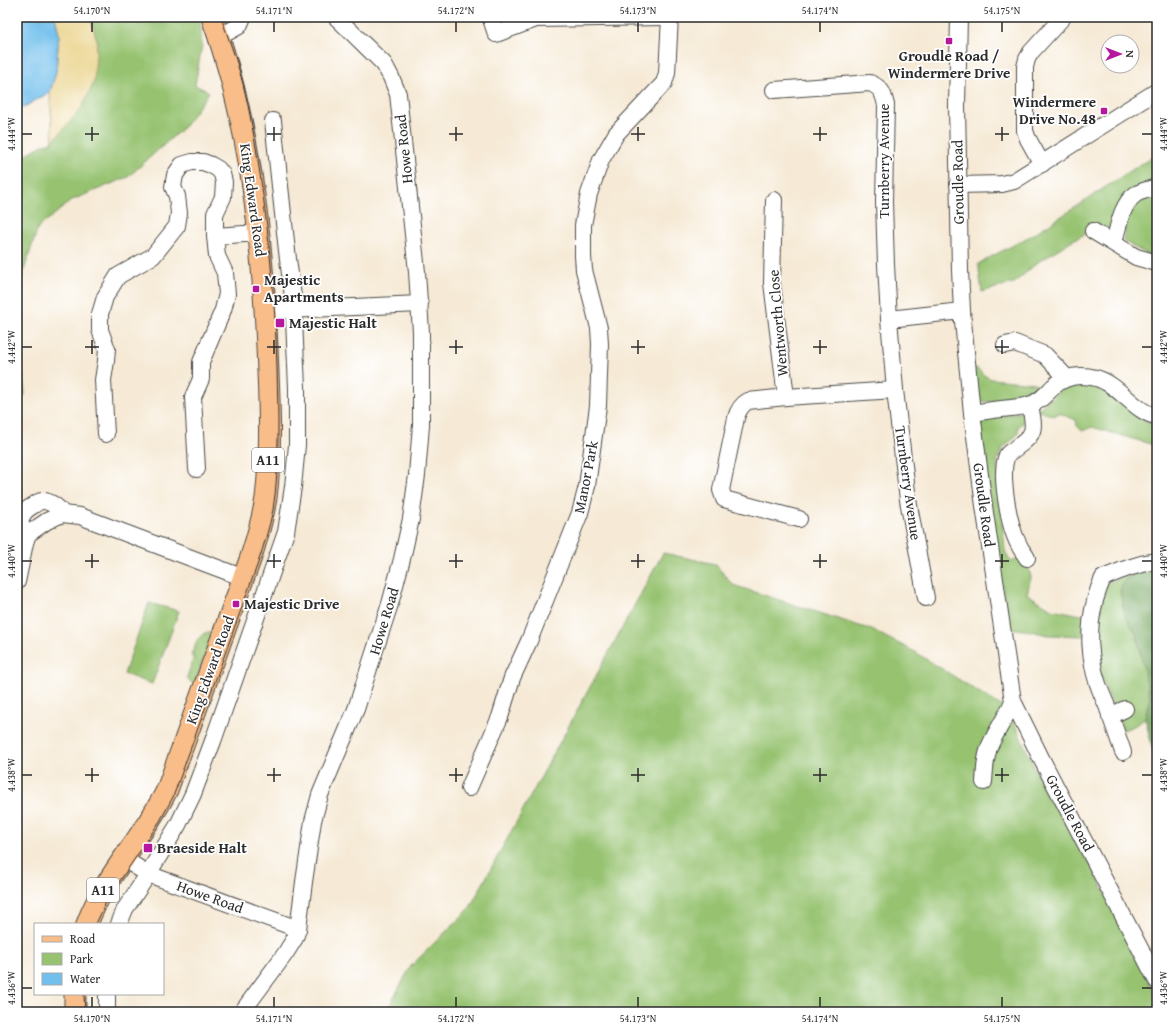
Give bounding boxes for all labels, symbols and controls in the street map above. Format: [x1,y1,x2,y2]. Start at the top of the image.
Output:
text: 54.170°N [74,3,111,18]
text: 54.171°N [256,3,293,18]
text: 54.172°N [438,3,475,18]
text: 54.173°N [620,3,657,18]
text: 54.174°N [802,3,839,18]
text: 54.175°N [984,3,1021,18]
north arrow [1100,34,1140,74]
marker: Groudle Road / Windermere Drive [944,36,954,46]
place label: Groudle Road / Windermere Drive [888,45,1010,83]
text: N [1122,50,1138,58]
place label: Windermere Drive No.48 [1013,91,1096,129]
street label: Turnberry Avenue [873,103,894,219]
marker: Windermere Drive No.48 [1099,106,1109,116]
street label: Howe Road [389,113,418,185]
text: 4.444°W [4,117,19,151]
text: 4.444°W [1156,117,1171,151]
street label: Groudle Road [946,140,969,224]
street label: King Edward Road [235,142,272,258]
place label: Majestic Apartments [264,269,344,307]
street label: Wentworth Close [762,269,793,377]
marker: Majestic Apartments [251,284,261,294]
place label: Majestic Halt [289,312,377,333]
marker: Majestic Halt [274,317,286,329]
text: 4.442°W [4,330,19,364]
text: 4.442°W [1156,330,1171,364]
street label: Turnberry Avenue [890,424,927,541]
street label: Manor Park [568,438,603,515]
road number: A11 [252,448,284,472]
street label: Groudle Road [968,462,1001,548]
text: 4.440°W [4,544,19,578]
text: 4.440°W [1156,544,1171,578]
street label: Howe Road [363,585,404,657]
place label: Majestic Drive [244,593,339,614]
marker: Majestic Drive [231,599,241,609]
street label: King Edward Road [180,613,239,727]
text: 4.438°W [4,758,19,792]
text: 4.438°W [1156,758,1171,792]
street label: Groudle Road [1041,771,1100,855]
place label: Braeside Halt [157,837,247,858]
marker: Braeside Halt [142,842,154,854]
street label: Howe Road [174,875,246,918]
road number: A11 [87,878,119,902]
legend [34,923,164,995]
text: Road [70,930,96,947]
text: Park [70,950,94,967]
text: Water [70,970,100,987]
text: 4.436°W [4,971,19,1005]
text: 4.436°W [1156,971,1171,1005]
text: 54.170°N [74,1011,111,1026]
text: 54.171°N [256,1011,293,1026]
text: 54.172°N [438,1011,475,1026]
text: 54.173°N [620,1011,657,1026]
text: 54.174°N [802,1011,839,1026]
text: 54.175°N [984,1011,1021,1026]

